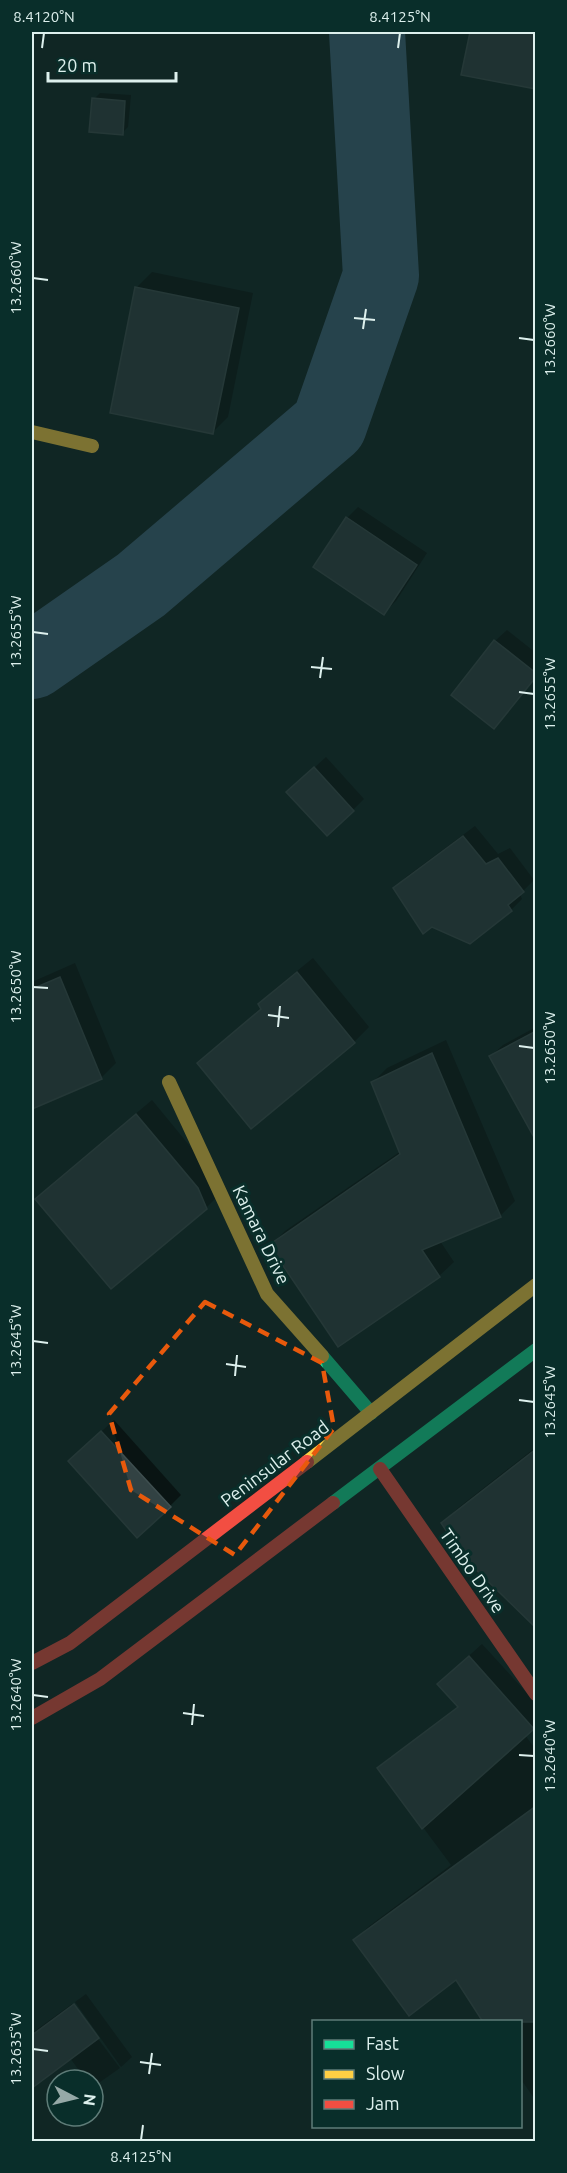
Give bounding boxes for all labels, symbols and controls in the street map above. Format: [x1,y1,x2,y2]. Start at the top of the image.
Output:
text: 8.4120°N [13,8,75,25]
text: 8.4125°N [369,8,431,25]
scale bar [48,45,176,83]
text: 20 m [57,55,97,75]
text: 13.2660°W [7,241,24,315]
text: 13.2660°W [541,303,558,377]
text: 13.2655°W [7,595,24,669]
text: 13.2655°W [541,657,558,731]
text: 13.2650°W [7,950,24,1024]
text: 13.2650°W [541,1011,558,1085]
street label: Kamara Drive [229,1182,294,1287]
text: 13.2645°W [7,1304,24,1378]
text: 13.2645°W [541,1365,558,1439]
street label: Peninsular Road [217,1416,332,1510]
street label: Timbo Drive [437,1525,509,1616]
text: 13.2640°W [7,1658,24,1732]
text: 13.2640°W [541,1719,558,1793]
text: 13.2635°W [7,2012,24,2086]
legend [312,2020,522,2128]
text: Fast [366,2033,399,2053]
text: Slow [366,2063,405,2083]
north arrow [45,2068,105,2128]
text: N [80,2093,100,2107]
text: Jam [366,2093,400,2113]
text: 8.4125°N [110,2148,172,2165]

